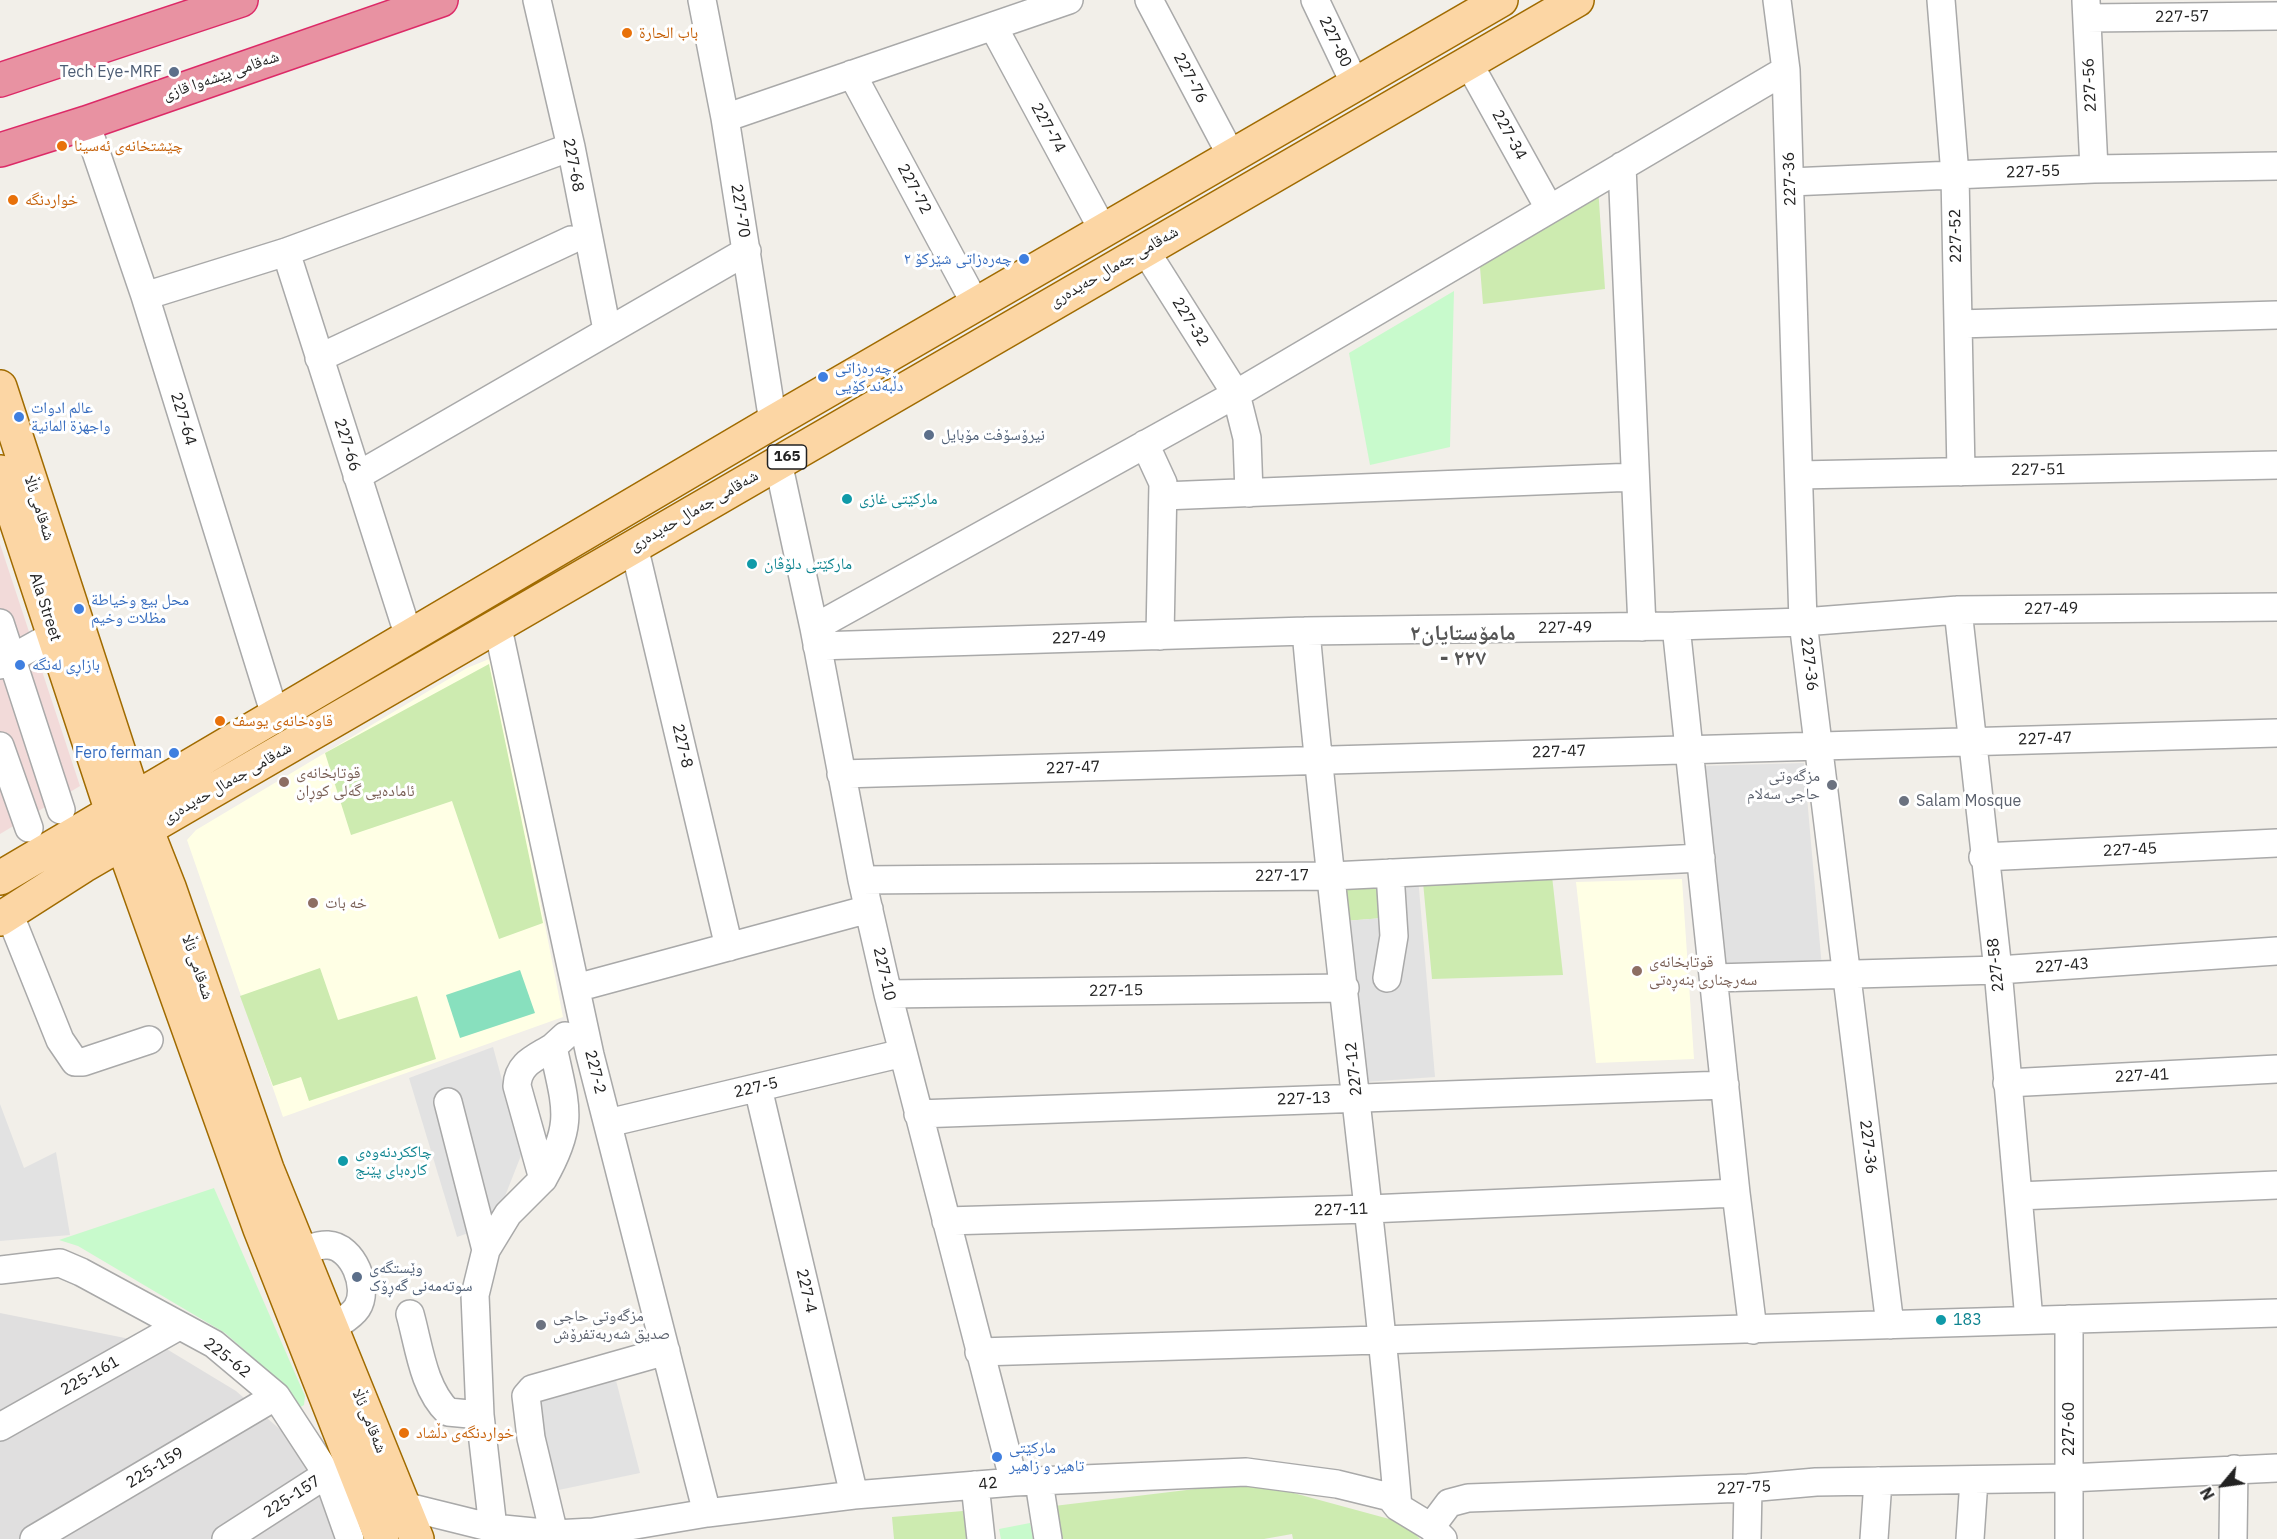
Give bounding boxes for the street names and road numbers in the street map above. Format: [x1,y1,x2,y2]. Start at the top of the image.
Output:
street label: 227-57 [2155,7,2209,27]
street label: 227-80 [1314,13,1356,71]
street label: شەقامی پێشەوا قازی [160,47,282,105]
street label: 227-76 [1169,49,1211,107]
street label: 227-56 [2079,57,2101,113]
street label: 227-74 [1026,100,1070,156]
street label: 227-34 [1487,107,1531,163]
street label: 227-68 [558,136,588,194]
street label: 227-36 [1779,151,1801,207]
street label: 227-72 [893,160,935,218]
street label: 227-55 [2005,161,2061,183]
street label: 227-70 [726,183,754,239]
street label: 227-52 [1946,209,1966,263]
street label: شەقامی جەمال حەیدەری [1046,222,1182,312]
street label: 227-32 [1167,294,1213,350]
street label: 227-64 [166,390,200,448]
street label: 227-66 [329,416,365,474]
road number: 165 [768,445,806,469]
street label: 227-51 [2011,460,2065,480]
street label: شەقامی جەمال حەیدەری [626,466,762,556]
street label: شه‌قامی ئاڵا [19,473,59,543]
street label: Ala Street [25,570,65,644]
street label: 227-49 [2024,599,2078,619]
street label: 227-49 [1538,618,1592,638]
street label: 227-49 [1051,627,1107,649]
street label: 227-36 [1796,636,1822,692]
street label: 227-8 [668,722,696,770]
street label: 227-47 [2017,728,2073,750]
street label: شەقامی جەمال حەیدەری [159,738,295,828]
street label: 227-47 [1531,741,1587,763]
street label: 227-47 [1045,757,1101,779]
street label: 227-45 [2102,839,2158,861]
street label: 227-17 [1255,866,1309,886]
street label: شه‌قامی ئاڵا [177,932,217,1002]
street label: 227-58 [1984,937,2008,993]
street label: 227-10 [869,945,899,1003]
street label: 227-43 [2034,955,2090,977]
street label: 227-15 [1089,981,1143,1001]
street label: 227-12 [1342,1041,1366,1097]
street label: 227-2 [580,1048,610,1096]
street label: 227-41 [2114,1065,2170,1087]
street label: 227-5 [732,1074,780,1102]
street label: 227-13 [1276,1088,1332,1110]
street label: 227-36 [1855,1119,1881,1175]
street label: 227-11 [1313,1199,1369,1221]
street label: 227-4 [792,1267,820,1315]
street label: 225-62 [200,1334,254,1382]
street label: 225-161 [57,1352,123,1400]
street label: شه‌قامی ئاڵا [347,1386,391,1456]
street label: 227-60 [2059,1402,2079,1456]
street label: 225-159 [123,1443,187,1493]
street label: 225-157 [260,1472,324,1522]
street label: 42 [978,1474,998,1494]
street label: 227-75 [1716,1477,1772,1499]

